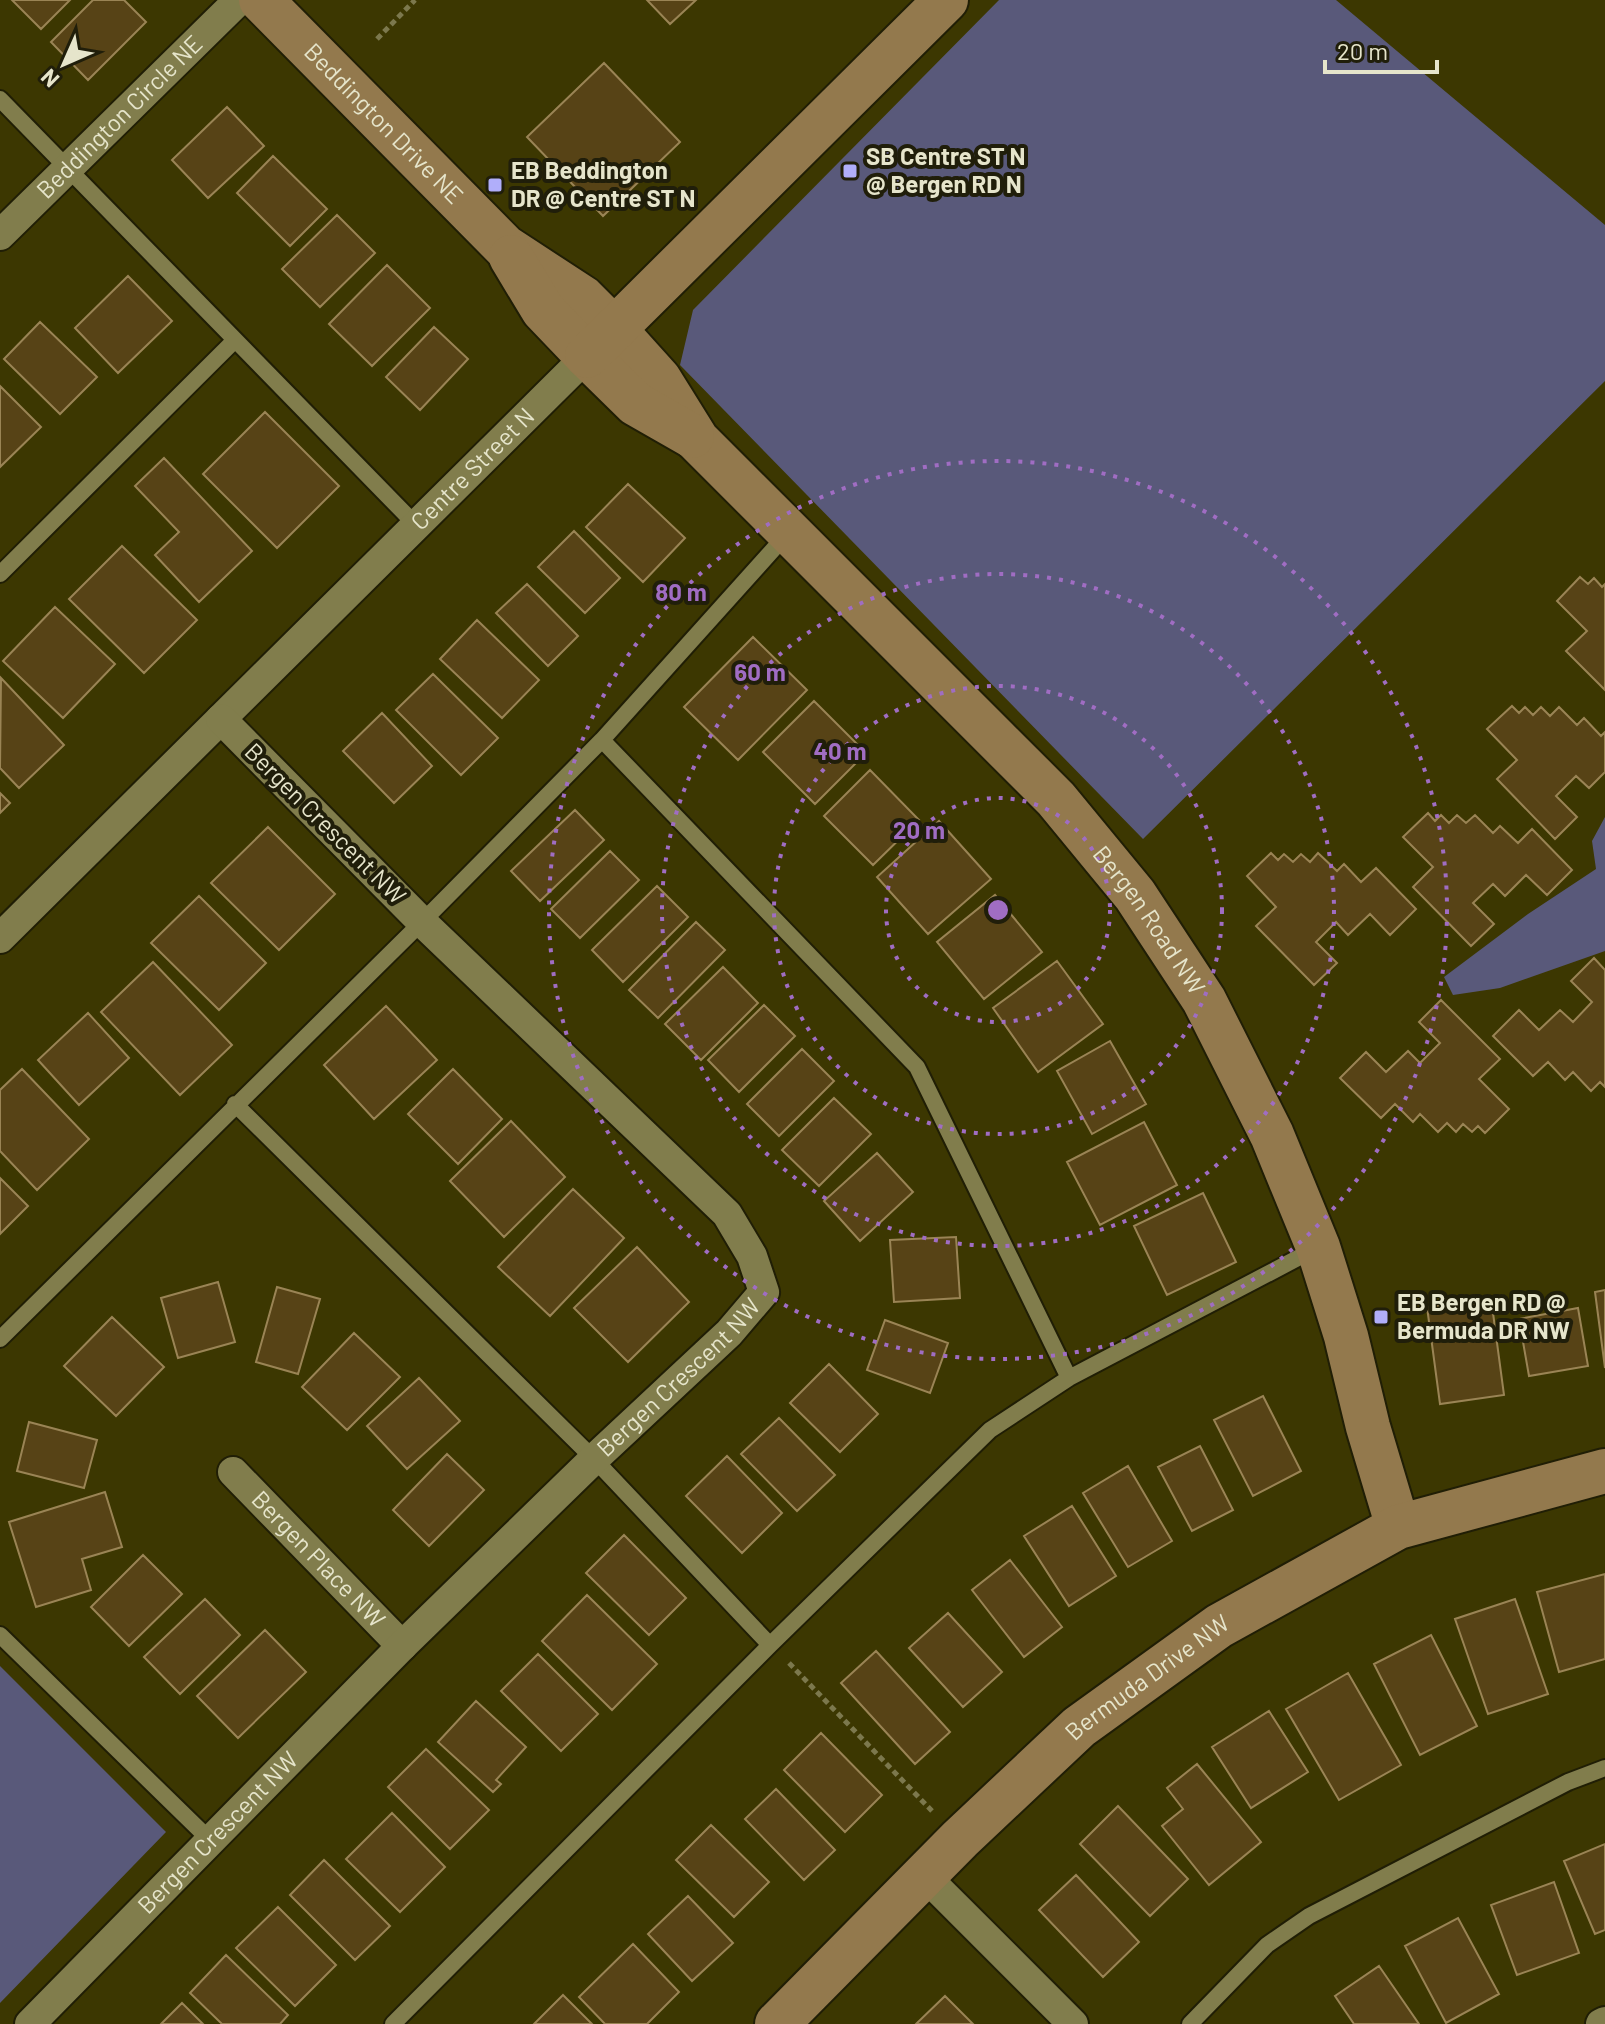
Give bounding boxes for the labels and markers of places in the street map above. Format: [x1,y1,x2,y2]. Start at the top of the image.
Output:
place label: SB Centre ST N @ Bergen RD N [866,141,1026,198]
place label: EB Beddington DR @ Centre ST N [511,155,695,212]
marker: SB Centre ST N @ Bergen RD N [841,162,859,180]
marker: EB Beddington DR @ Centre ST N [486,176,504,194]
centre of rings [984,896,1012,924]
place label: EB Bergen RD @ Bermuda DR NW [1397,1287,1570,1344]
marker: EB Bergen RD @ Bermuda DR NW [1372,1308,1390,1326]

